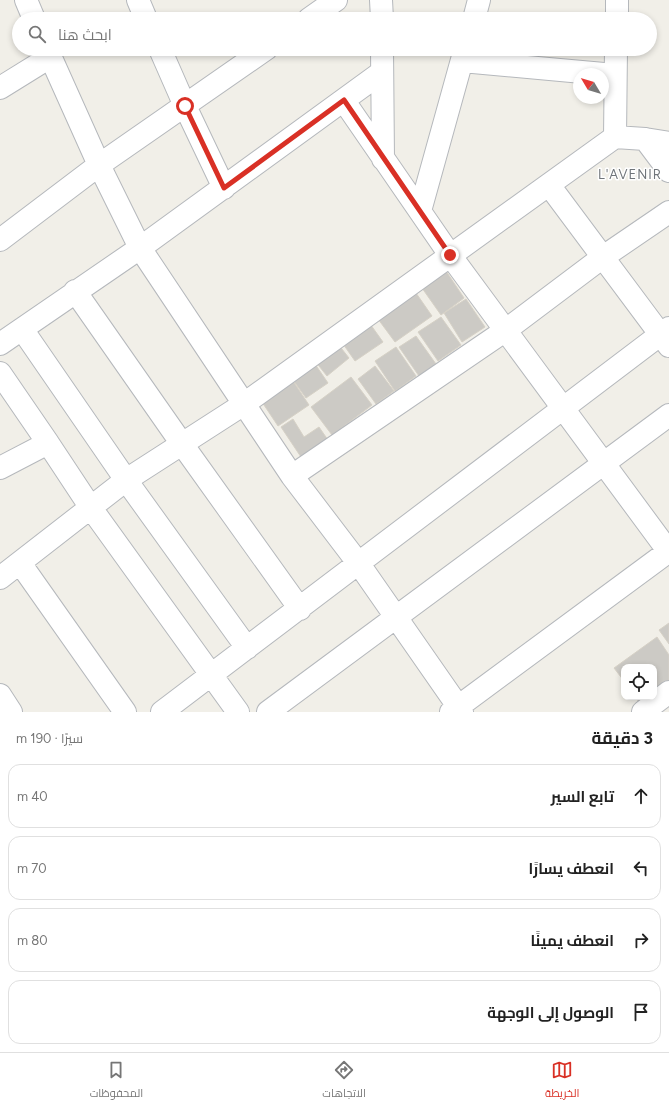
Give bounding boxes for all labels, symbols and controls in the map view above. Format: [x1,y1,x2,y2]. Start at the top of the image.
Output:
search box [12,12,657,56]
icon: search [26,23,48,45]
text: ابحث هنا [58,26,112,44]
north arrow [573,68,609,104]
route start [176,97,194,115]
district label: L'AVENIR [598,167,662,182]
route end [441,246,459,264]
map controls [621,664,657,700]
button: locate [621,664,657,700]
text: 3 دقيقة [591,728,653,748]
text: سيرًا · 190 m [16,731,83,746]
icon: ahead [630,785,652,807]
text: تابع السير [551,788,614,806]
text: 40 m [17,789,48,804]
icon: left [630,857,652,879]
text: انعطف يسارًا [529,860,614,878]
text: 70 m [17,861,47,876]
icon: right [630,929,652,951]
text: انعطف يمينًا [530,932,614,950]
text: 80 m [17,933,48,948]
icon: arrive [630,1001,652,1023]
text: الوصول إلى الوجهة [487,1004,614,1022]
tab: المحفوظات [90,1059,143,1103]
tab: الاتجاهات [322,1059,366,1103]
tab: الخريطة [545,1059,579,1103]

